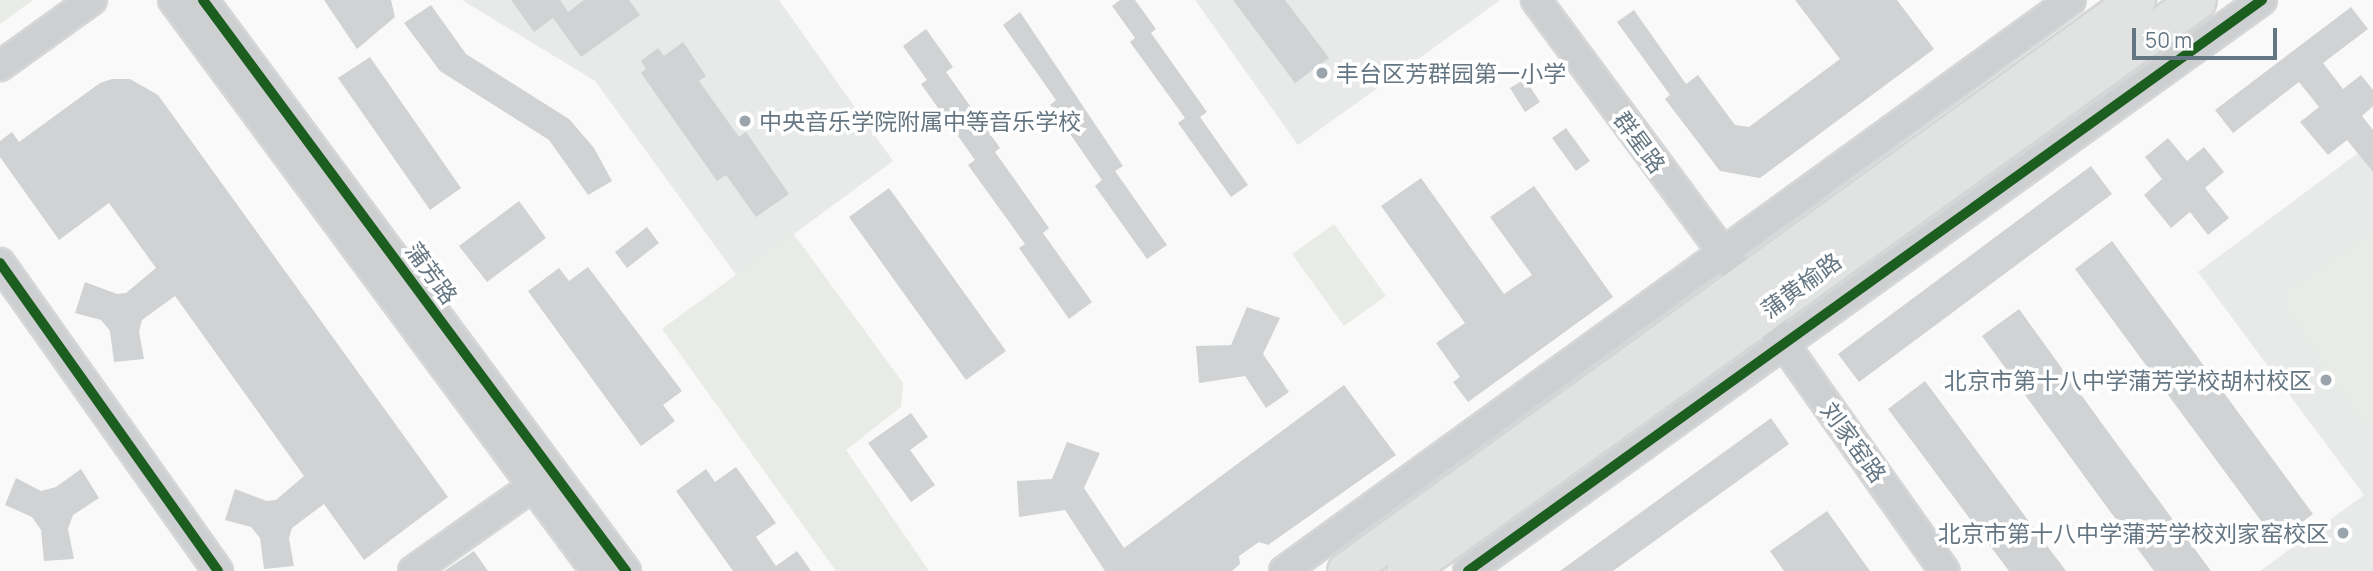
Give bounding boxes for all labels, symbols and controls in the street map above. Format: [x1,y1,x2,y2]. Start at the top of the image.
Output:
scale bar [2135,14,2280,58]
text: 50 m [2145,26,2192,54]
place label: 丰台区芳群园第一小学 [1336,59,1566,87]
marker: 丰台区芳群园第一小学 [1314,65,1330,81]
street label: 群星路 [1609,106,1671,178]
place label: 中央音乐学院附属中等音乐学校 [759,107,1081,135]
marker: 中央音乐学院附属中等音乐学校 [737,113,753,129]
street label: 蒲芳路 [401,237,463,309]
street label: 蒲黄榆路 [1756,247,1846,323]
place label: 北京市第十八中学蒲芳学校胡村校区 [1944,366,2312,394]
marker: 北京市第十八中学蒲芳学校胡村校区 [2318,372,2334,388]
street label: 刘家窑路 [1816,397,1892,487]
place label: 北京市第十八中学蒲芳学校刘家窑校区 [1938,519,2329,547]
marker: 北京市第十八中学蒲芳学校刘家窑校区 [2335,525,2351,541]

